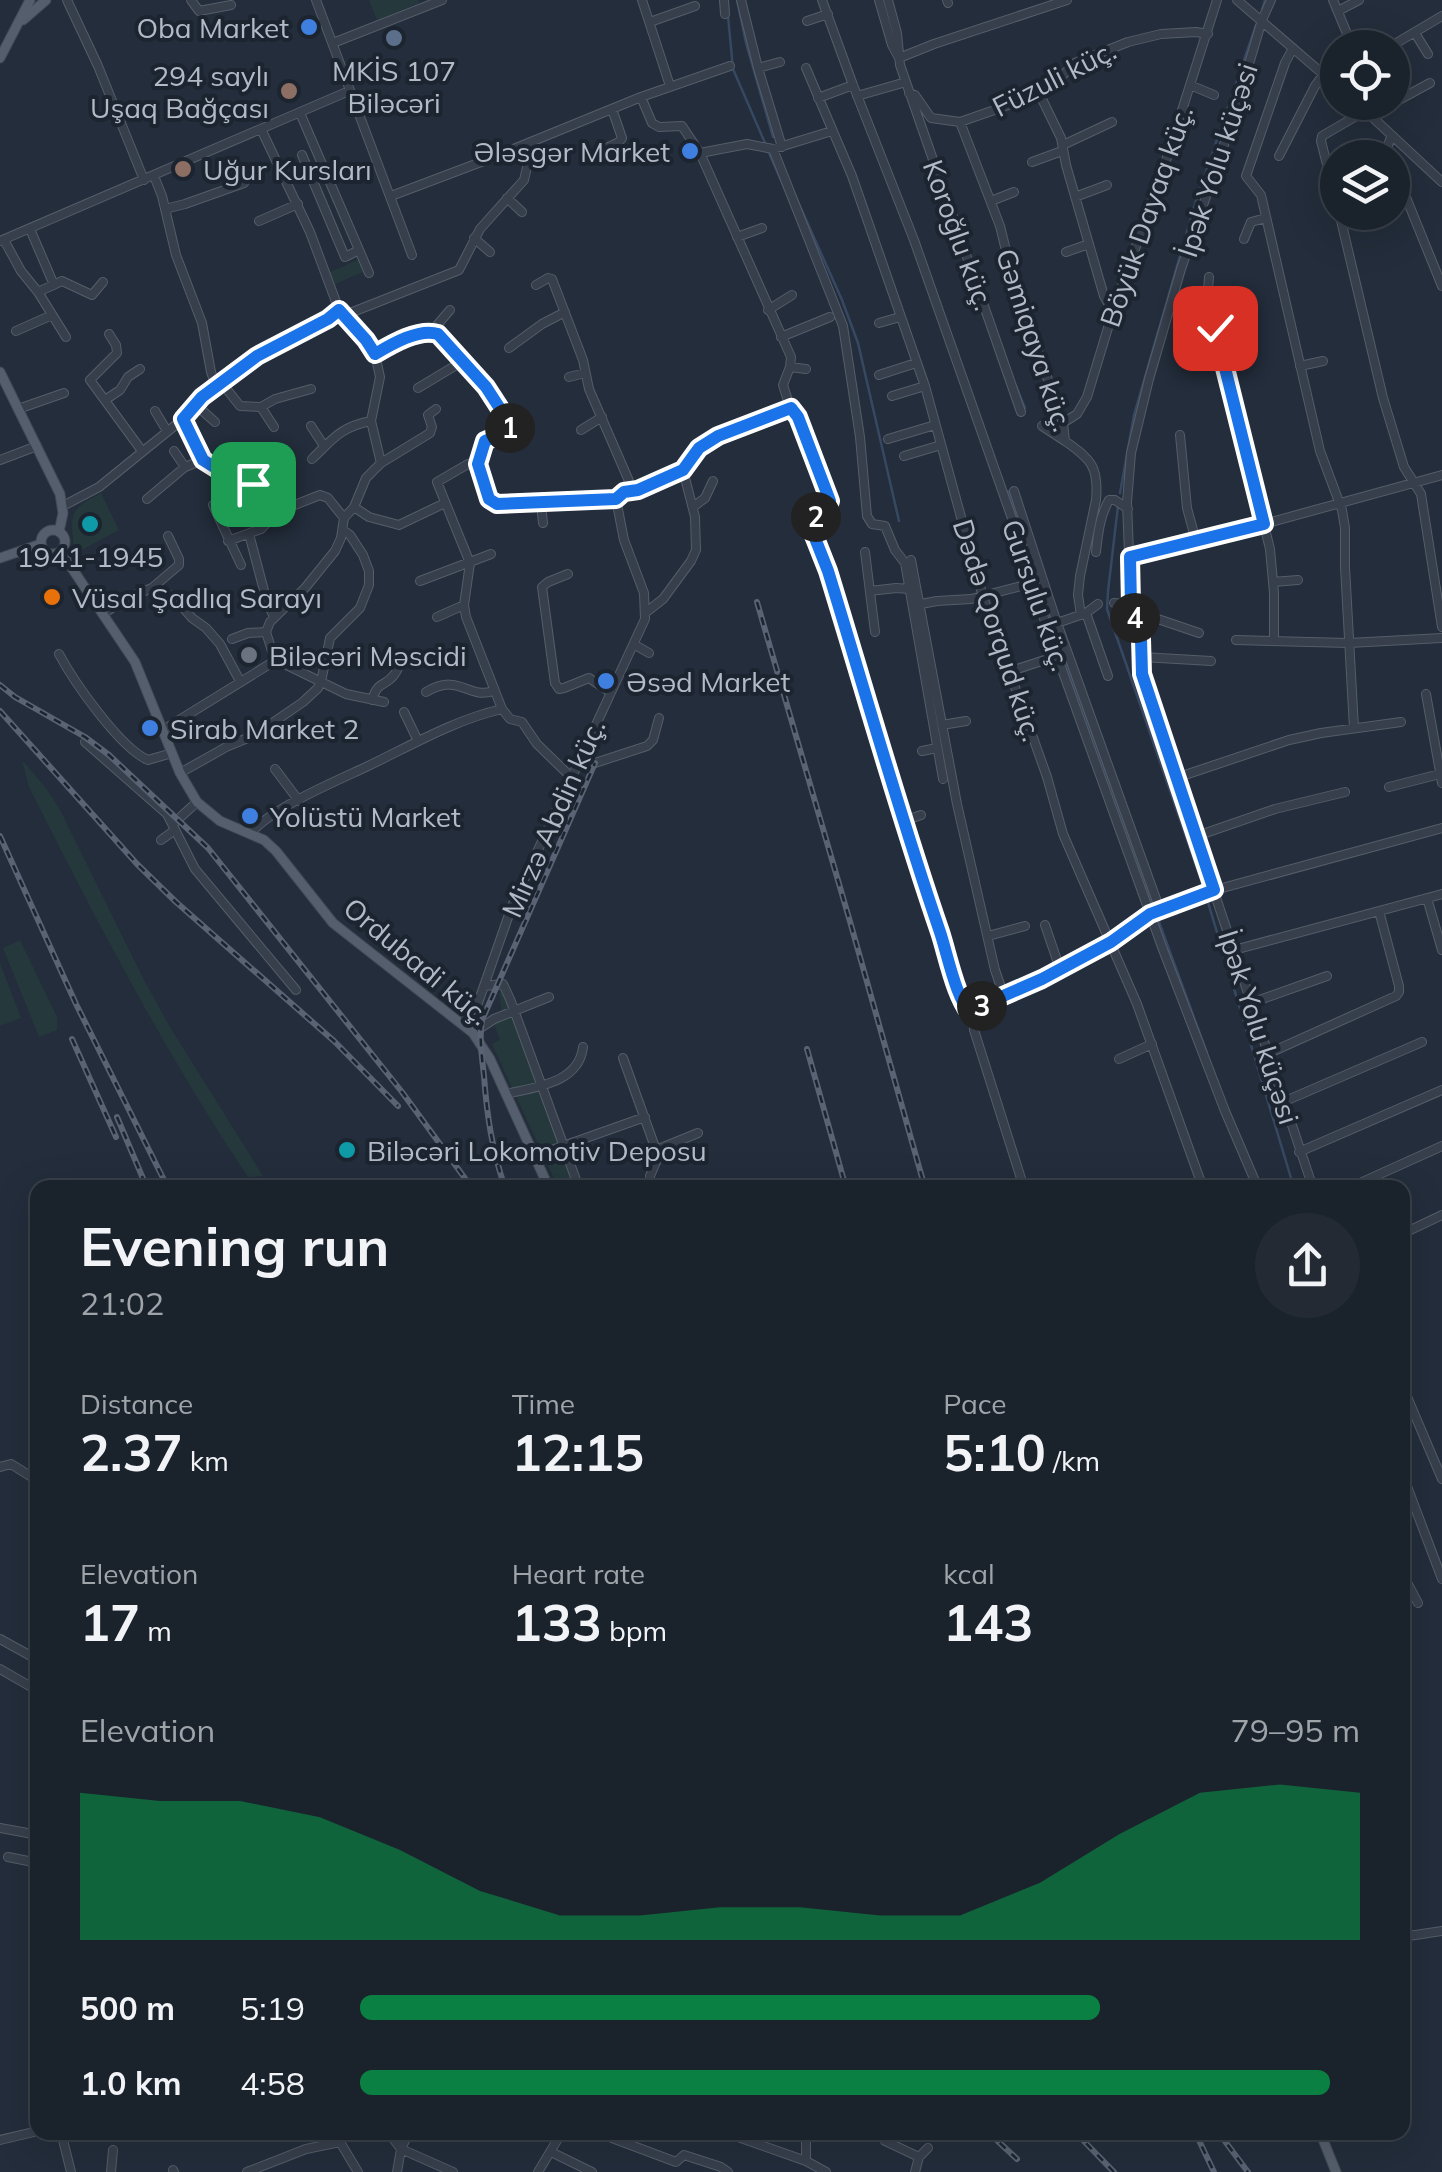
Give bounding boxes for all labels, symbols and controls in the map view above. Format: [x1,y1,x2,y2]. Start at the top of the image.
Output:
place label: Oba Market [136,10,289,45]
marker: Oba Market [298,16,320,38]
marker: MKİS 107 Biləcəri [383,27,405,49]
map controls [1320,30,1410,230]
button: locate [1320,30,1410,120]
street label: Füzuli küç. [986,32,1122,124]
place label: MKİS 107 Biləcəri [332,53,456,120]
place label: 294 saylı Uşaq Bağçası [90,58,269,125]
street label: İpək Yolu küçəsi [1169,59,1265,261]
marker: 294 saylı Uşaq Bağçası [278,80,300,102]
street label: Böyük Dayaq küç. [1092,101,1200,331]
place label: Ələsgər Market [474,134,670,169]
marker: Ələsgər Market [679,140,701,162]
button: layers [1320,140,1410,230]
place label: Uğur Kursları [203,152,372,187]
street label: Koroğlu küç. [916,155,1002,315]
marker: Uğur Kursları [172,158,194,180]
street label: Gəmiqaya küç. [989,244,1081,436]
pin [1173,286,1258,371]
icon: check [1188,301,1243,356]
pin: 1 [485,403,535,453]
text: 1 [502,410,518,445]
pin [211,442,296,527]
icon: arrive [226,457,281,512]
pin: 2 [791,492,841,542]
text: 2 [808,499,824,534]
marker: 1941-1945 [79,513,101,535]
street label: Dədə Qorqud küç. [946,515,1050,745]
street label: Gursulu küç. [995,515,1079,675]
place label: 1941-1945 [17,539,163,574]
place label: Vüsal Şadlıq Sarayı [72,580,322,615]
marker: Vüsal Şadlıq Sarayı [41,586,63,608]
pin: 4 [1110,593,1160,643]
text: 4 [1127,600,1143,635]
place label: Biləcəri Məscidi [269,638,467,673]
marker: Biləcəri Məscidi [238,644,260,666]
place label: Əsəd Market [626,664,791,699]
marker: Əsəd Market [595,670,617,692]
place label: Sirab Market 2 [170,711,359,746]
street label: Mirzə Abdin küç. [494,713,612,923]
marker: Sirab Market 2 [139,717,161,739]
place label: Yolüstü Market [269,799,461,834]
marker: Yolüstü Market [239,805,261,827]
street label: Ordubadi küç. [337,890,497,1032]
street label: İpək Yolu küçəsi [1211,926,1307,1128]
pin: 3 [957,981,1007,1031]
text: 3 [974,988,990,1023]
place label: Biləcəri Lokomotiv Deposu [367,1133,707,1168]
marker: Biləcəri Lokomotiv Deposu [336,1139,358,1161]
text: Evening run [80,1211,389,1280]
button: share [1255,1213,1360,1318]
text: 21:02 [80,1283,164,1323]
text: Distance [80,1386,193,1421]
text: Time [512,1386,575,1421]
text: Pace [943,1386,1007,1421]
text: 2.37 [80,1421,182,1484]
text: 12:15 [512,1421,644,1484]
text: 5:10 [943,1421,1046,1484]
text: km [182,1443,229,1478]
text: /km [1046,1443,1100,1478]
text: Elevation [80,1556,198,1591]
text: Heart rate [512,1556,645,1591]
text: kcal [943,1556,995,1591]
text: 17 [80,1591,140,1654]
text: 133 [512,1591,602,1654]
text: 143 [943,1591,1033,1654]
text: m [140,1613,172,1648]
text: bpm [602,1613,667,1648]
text: Elevation [80,1710,215,1750]
text: 79–95 m [1231,1710,1360,1750]
text: 500 m [80,1988,175,2028]
text: 5:19 [240,1988,305,2028]
text: 1.0 km [80,2063,182,2103]
text: 4:58 [240,2063,305,2103]

